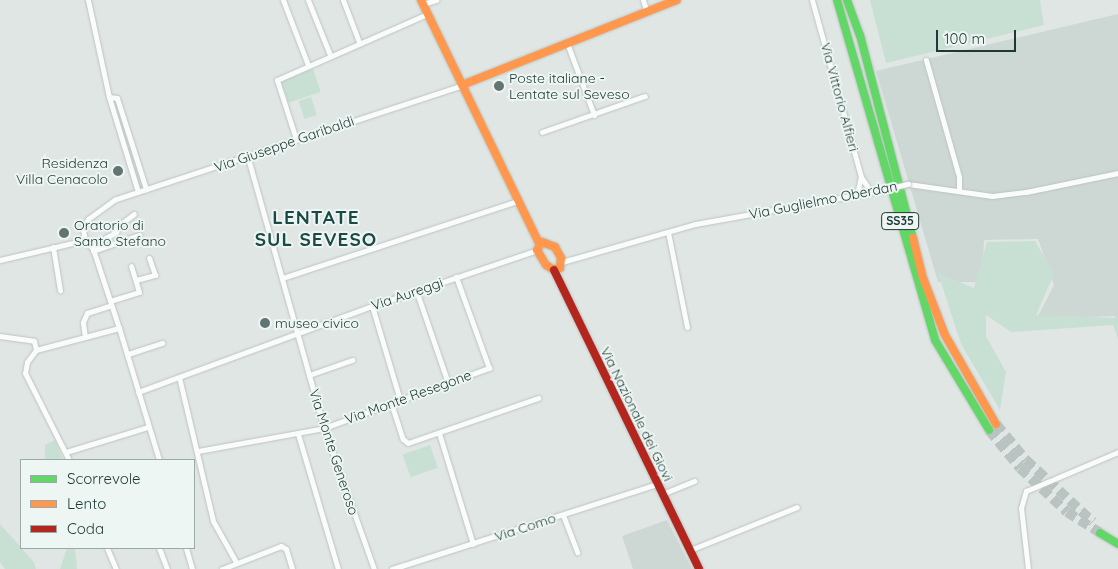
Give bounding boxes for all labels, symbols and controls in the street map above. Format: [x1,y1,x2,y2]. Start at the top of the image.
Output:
scale bar [938,20,1018,52]
text: 100 m [944,29,985,48]
street label: Via Vittorio Alfieri [817,41,863,153]
place label: Poste italiane - Lentate sul Seveso [509,70,630,102]
marker: Poste italiane - Lentate sul Seveso [493,80,505,92]
street label: Via Giuseppe Garibaldi [212,112,356,176]
place label: Residenza Villa Cenacolo [16,155,108,188]
marker: Residenza Villa Cenacolo [112,165,124,177]
street label: Via Guglielmo Oberdan [748,177,898,223]
district label: LENTATE SUL SEVESO [254,207,378,251]
road number: SS35 [880,212,920,230]
place label: Oratorio di Santo Stefano [74,217,166,250]
marker: Oratorio di Santo Stefano [58,227,70,239]
street label: Via Aureggi [369,274,445,314]
place label: museo civico [275,315,359,331]
marker: museo civico [259,317,271,329]
street label: Via Nazionale dei Giovi [597,344,677,484]
street label: Via Monte Resegone [342,366,474,428]
street label: Via Monte Generoso [306,387,362,517]
legend [20,459,195,549]
text: Scorrevole [67,469,141,488]
text: Lento [67,494,106,513]
street label: Via Como [492,509,558,545]
text: Coda [67,519,104,538]

